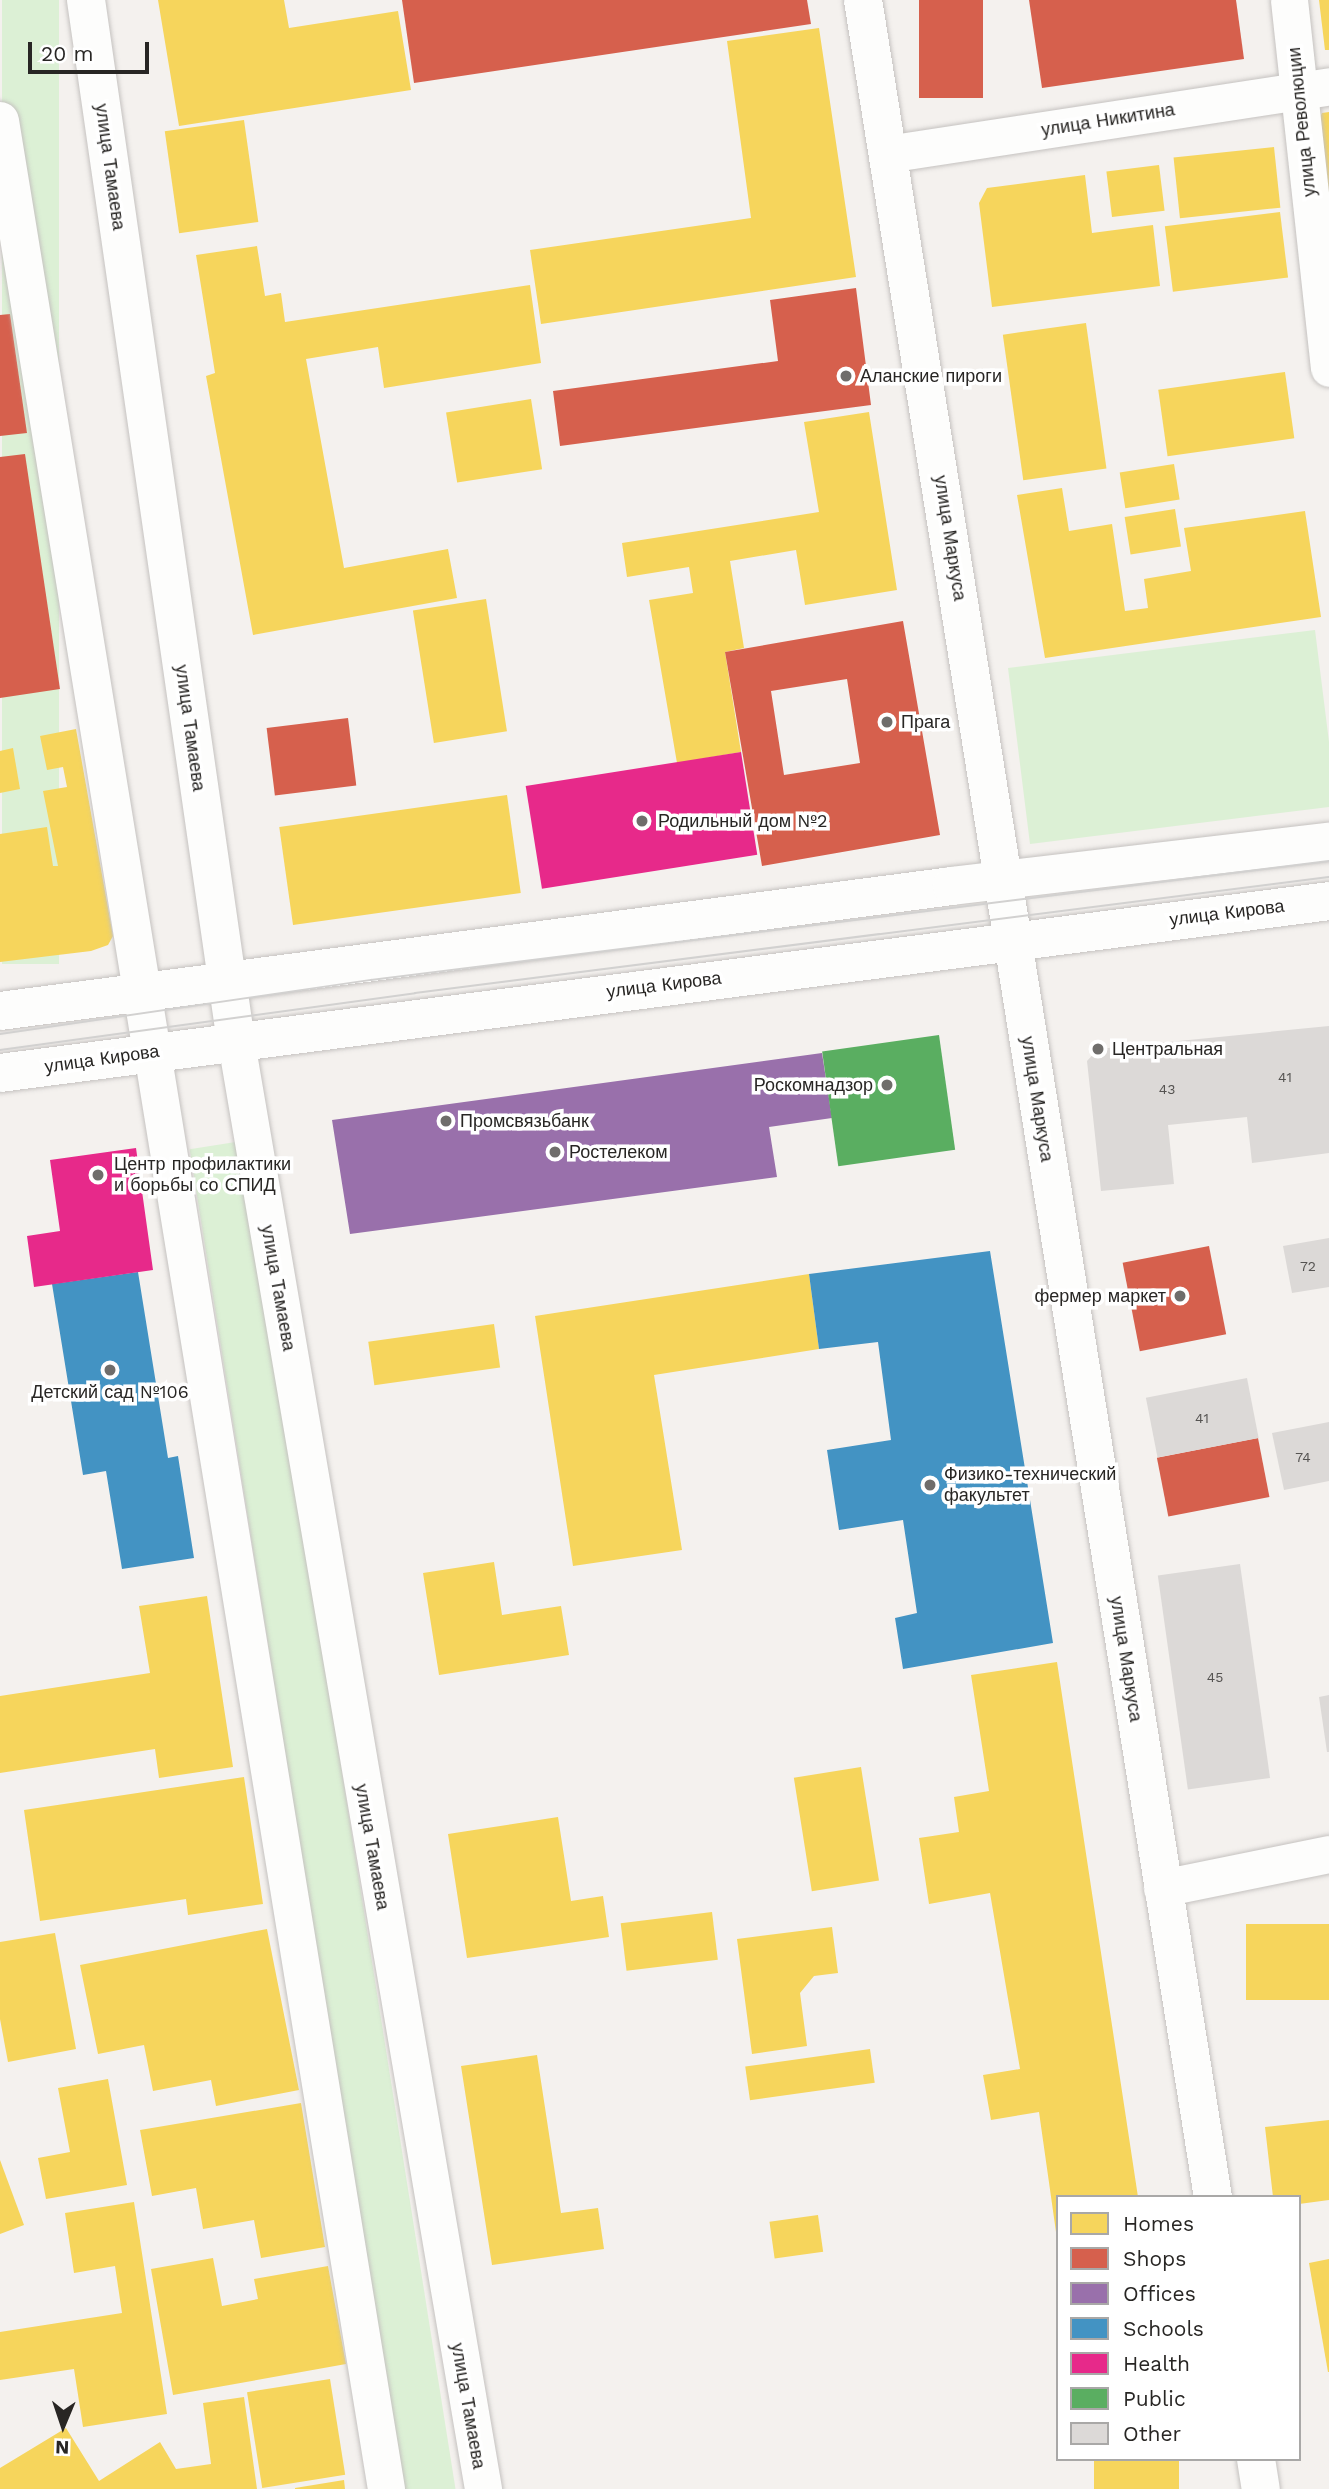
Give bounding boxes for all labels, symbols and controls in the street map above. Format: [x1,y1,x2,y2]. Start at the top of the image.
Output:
scale bar [32,28,152,72]
text: 20 m [41,41,93,66]
street label: улица Революции [1283,46,1321,198]
street label: улица Никитина [1040,99,1176,141]
street label: улица Тамаева [90,102,130,232]
place label: Аланские пироги [860,365,1002,387]
marker: Аланские пироги [838,368,854,384]
street label: улица Маркуса [929,474,971,602]
street label: улица Тамаева [170,663,210,793]
place label: Прага [901,711,950,733]
marker: Прага [879,714,895,730]
place label: Родильный дом №2 [658,810,828,832]
marker: Родильный дом №2 [632,811,652,831]
street label: улица Кирова [1168,895,1286,931]
street label: улица Кирова [605,967,723,1003]
street label: улица Маркуса [1016,1035,1058,1163]
place label: Центральная [1112,1038,1223,1060]
street label: улица Кирова [43,1040,161,1078]
marker: Центральная [1090,1041,1106,1057]
house number: 41 [1278,1069,1292,1085]
place label: Роскомнадзор [754,1074,873,1096]
marker: Роскомнадзор [879,1077,895,1093]
house number: 43 [1159,1081,1175,1097]
place label: Промсвязьбанк [460,1110,589,1132]
marker: Промсвязьбанк [438,1113,454,1129]
place label: Ростелеком [569,1141,668,1163]
marker: Ростелеком [547,1144,563,1160]
place label: Центр профилактики и борьбы со СПИД [114,1154,291,1196]
marker: Центр профилактики и борьбы со СПИД [88,1165,108,1185]
street label: улица Тамаева [256,1223,300,1353]
house number: 72 [1300,1258,1316,1274]
place label: фермер маркет [1035,1285,1166,1307]
marker: фермер маркет [1172,1288,1188,1304]
marker: Детский сад №106 [102,1362,118,1378]
place label: Детский сад №106 [31,1381,189,1403]
house number: 41 [1195,1410,1209,1426]
house number: 74 [1295,1449,1311,1465]
place label: Физико-технический факультет [944,1464,1116,1506]
marker: Физико-технический факультет [922,1477,938,1493]
street label: улица Маркуса [1105,1595,1147,1723]
house number: 45 [1207,1669,1223,1685]
street label: улица Тамаева [350,1782,394,1912]
legend [1056,2195,1301,2461]
text: Homes [1123,2211,1194,2236]
text: Shops [1123,2246,1186,2271]
text: Offices [1123,2281,1196,2306]
text: Schools [1123,2316,1204,2341]
street label: улица Тамаева [446,2341,490,2471]
text: Health [1123,2351,1190,2376]
text: Public [1123,2386,1186,2411]
north arrow [28,2391,98,2461]
text: Other [1123,2421,1181,2446]
text: N [55,2436,70,2459]

